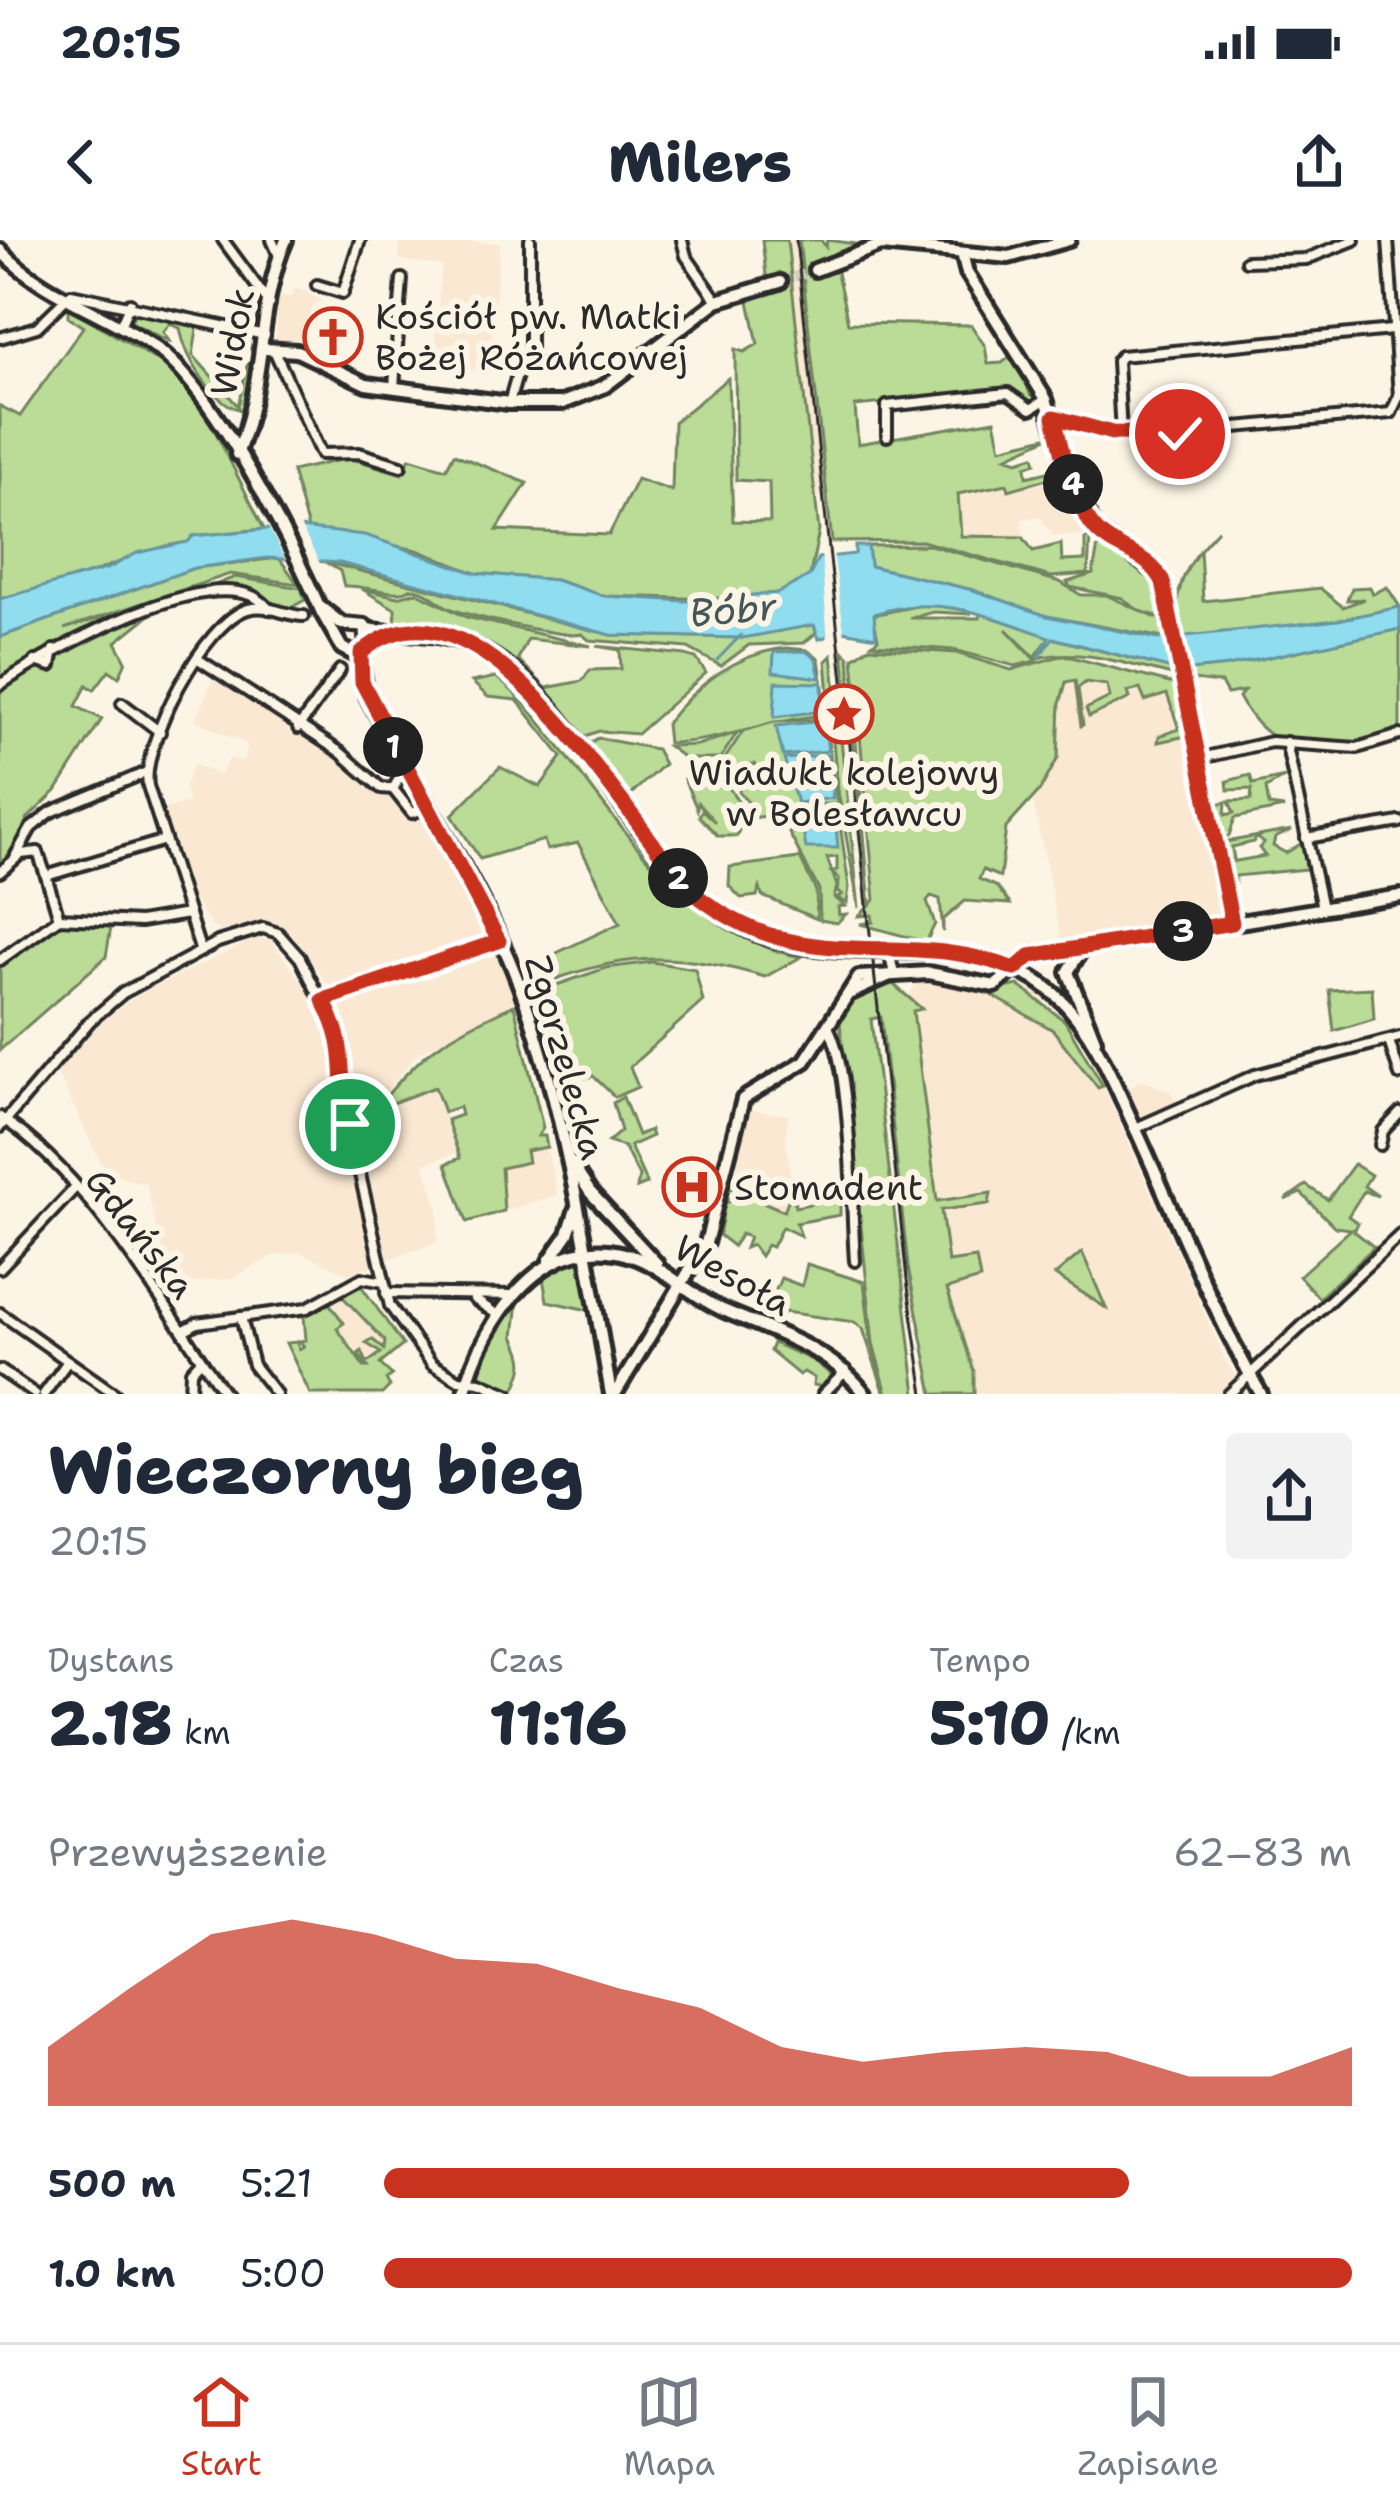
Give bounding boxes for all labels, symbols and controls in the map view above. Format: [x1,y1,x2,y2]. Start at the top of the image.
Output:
text: 20:15 [60,12,182,72]
text: Milers [608,126,792,198]
icon: back [48,129,114,195]
icon: share [1286,129,1352,195]
street label: Widok [199,284,266,400]
place label: Kościół pw. Matki Bożej Różańcowej [375,292,688,382]
church icon: Kościół pw. Matki Bożej Różańcowej [302,306,364,368]
pin [1129,383,1231,485]
icon: check [1147,401,1213,467]
pin: 4 [1043,454,1103,514]
text: 4 [1061,461,1085,506]
water label: Bóbr [687,579,779,639]
place icon: Wiadukt kolejowy w Bolesławcu [813,683,875,745]
pin: 1 [363,717,423,777]
text: 1 [385,724,401,769]
place label: Wiadukt kolejowy w Bolesławcu [689,748,999,838]
pin: 2 [648,848,708,908]
text: 2 [666,855,690,900]
pin: 3 [1153,901,1213,961]
text: 3 [1171,908,1195,953]
street label: Zgorzelecka [513,949,618,1165]
pin [299,1073,401,1175]
icon: arrive [317,1091,383,1157]
hospital icon: Stomadent [661,1156,723,1218]
street label: Gdańska [74,1158,207,1309]
place label: Stomadent [734,1163,923,1212]
street label: Wesoła [665,1223,800,1328]
text: Wieczorny bieg [48,1426,583,1514]
button: share [1226,1433,1352,1559]
text: 20:15 [48,1515,148,1567]
text: Dystans [48,1638,175,1683]
text: Czas [489,1638,564,1683]
text: Tempo [929,1638,1031,1683]
text: 2.18 [48,1683,173,1763]
text: 11:16 [489,1683,627,1763]
text: 5:10 [929,1683,1050,1763]
text: km [173,1710,231,1755]
text: /km [1050,1710,1121,1755]
text: Przewyższenie [48,1826,328,1878]
text: 62–83 m [1173,1826,1352,1878]
text: 500 m [48,2157,176,2209]
text: 5:21 [240,2157,313,2209]
text: 1.0 km [48,2247,175,2299]
text: 5:00 [240,2247,326,2299]
tab: Start [181,2369,262,2486]
tab: Mapa [624,2369,715,2486]
tab: Zapisane [1077,2369,1219,2486]

